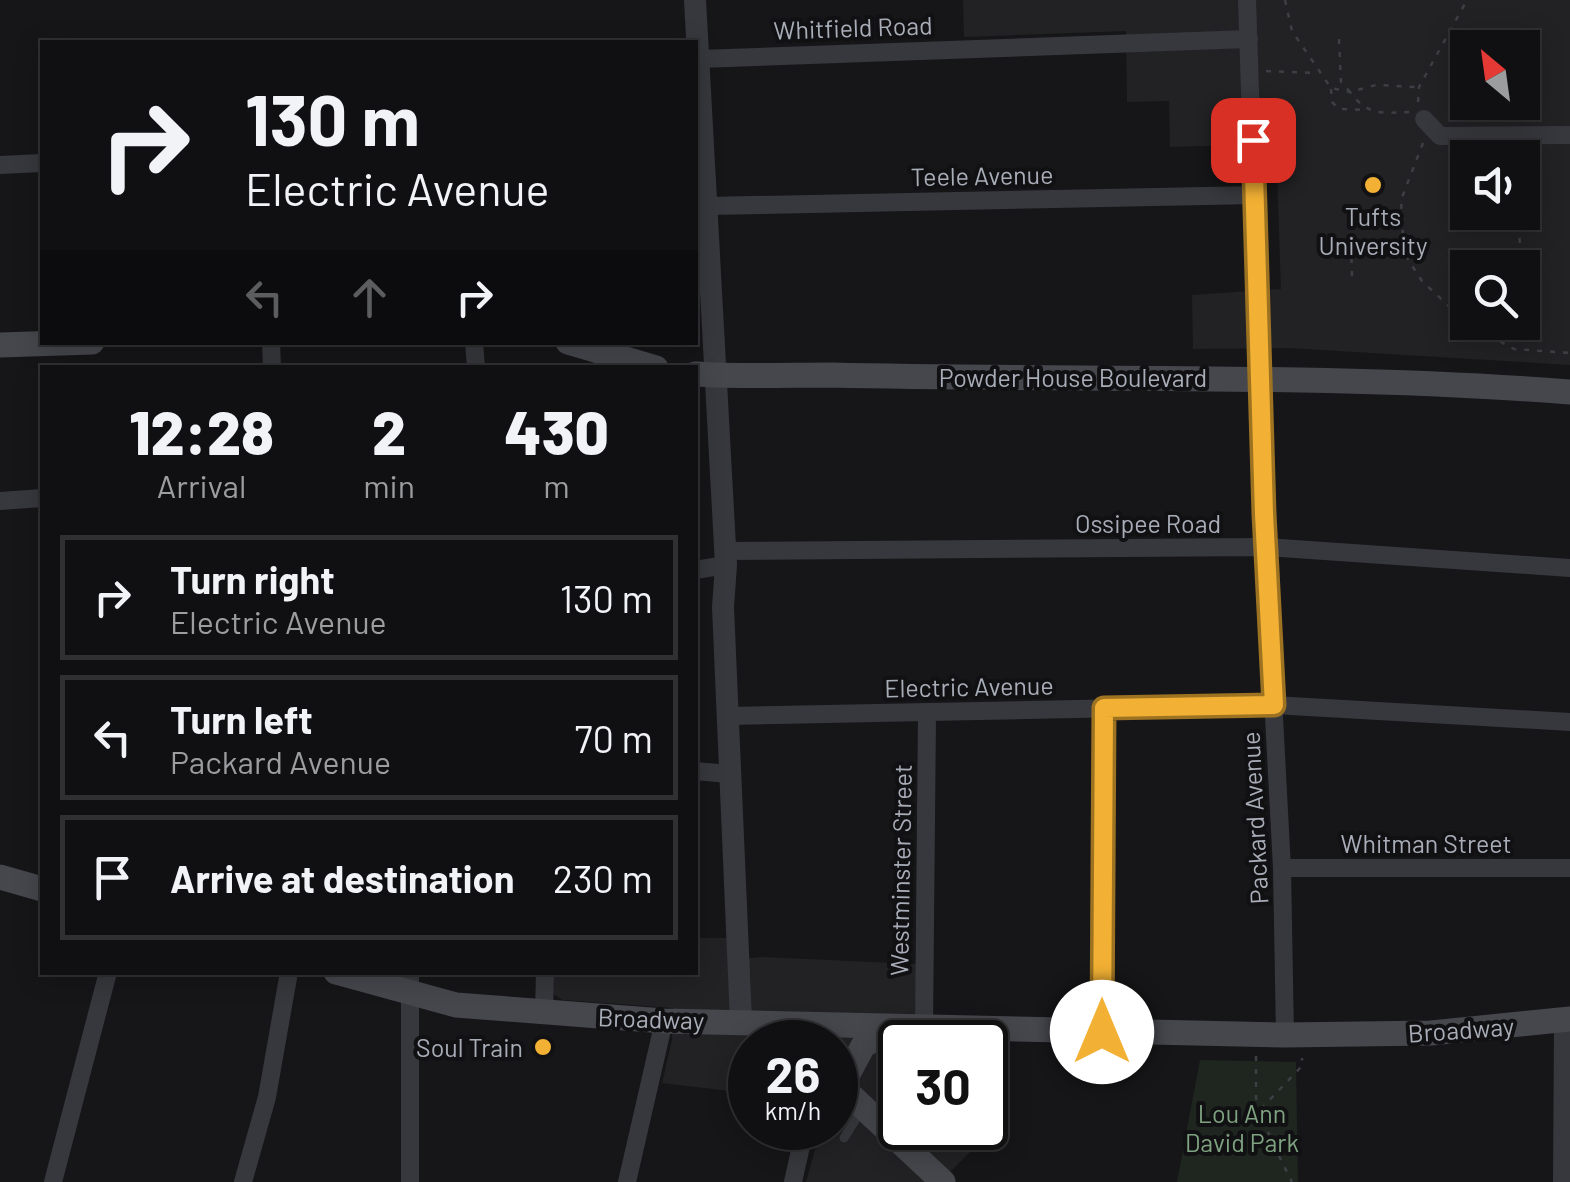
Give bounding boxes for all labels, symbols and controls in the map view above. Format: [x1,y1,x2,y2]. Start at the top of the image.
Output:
street label: Whitfield Road [773,9,933,45]
north arrow [1450,30,1540,120]
map controls [1450,30,1540,340]
text: 130 m [245,76,420,160]
icon: right [80,80,210,210]
pin [1211,98,1296,183]
icon: arrive [1226,113,1281,168]
button: sound [1450,140,1540,230]
street label: Teele Avenue [910,159,1054,191]
text: Electric Avenue [245,161,550,215]
marker: Tufts University [1362,174,1384,196]
place label: Tufts University [1319,201,1427,260]
button: search [1450,250,1540,340]
icon: left [237,270,292,325]
icon: ahead [342,270,397,325]
icon: right [447,270,502,325]
street label: Powder House Boulevard [939,362,1207,392]
text: 12:28 [129,395,274,467]
text: 2 [372,395,406,467]
text: 430 [504,395,609,467]
text: Arrival [157,466,246,504]
text: min [363,466,415,504]
text: m [543,466,570,504]
street label: Ossipee Road [1075,508,1221,538]
text: Turn right [170,556,335,602]
icon: right [85,570,140,625]
text: 130 m [560,575,653,621]
text: Electric Avenue [170,602,387,640]
street label: Electric Avenue [884,670,1054,702]
text: Turn left [170,696,313,742]
icon: left [85,710,140,765]
text: 70 m [575,715,653,761]
street label: Packard Avenue [1235,731,1273,905]
text: Packard Avenue [170,742,391,780]
street label: Westminster Street [883,764,917,976]
street label: Whitman Street [1340,828,1512,858]
icon: arrive [85,850,140,905]
text: Arrive at destination [170,855,515,901]
text: 230 m [553,855,653,901]
position arrow [1050,980,1154,1084]
street label: Broadway [597,1001,705,1035]
street label: Broadway [1407,1010,1515,1048]
speed limit sign: 30 [878,1020,1008,1150]
place label: Soul Train [416,1032,523,1062]
marker: Soul Train [532,1036,554,1058]
text: 26 [766,1043,820,1103]
text: km/h [765,1095,821,1125]
park label: Lou Ann David Park [1185,1098,1299,1157]

